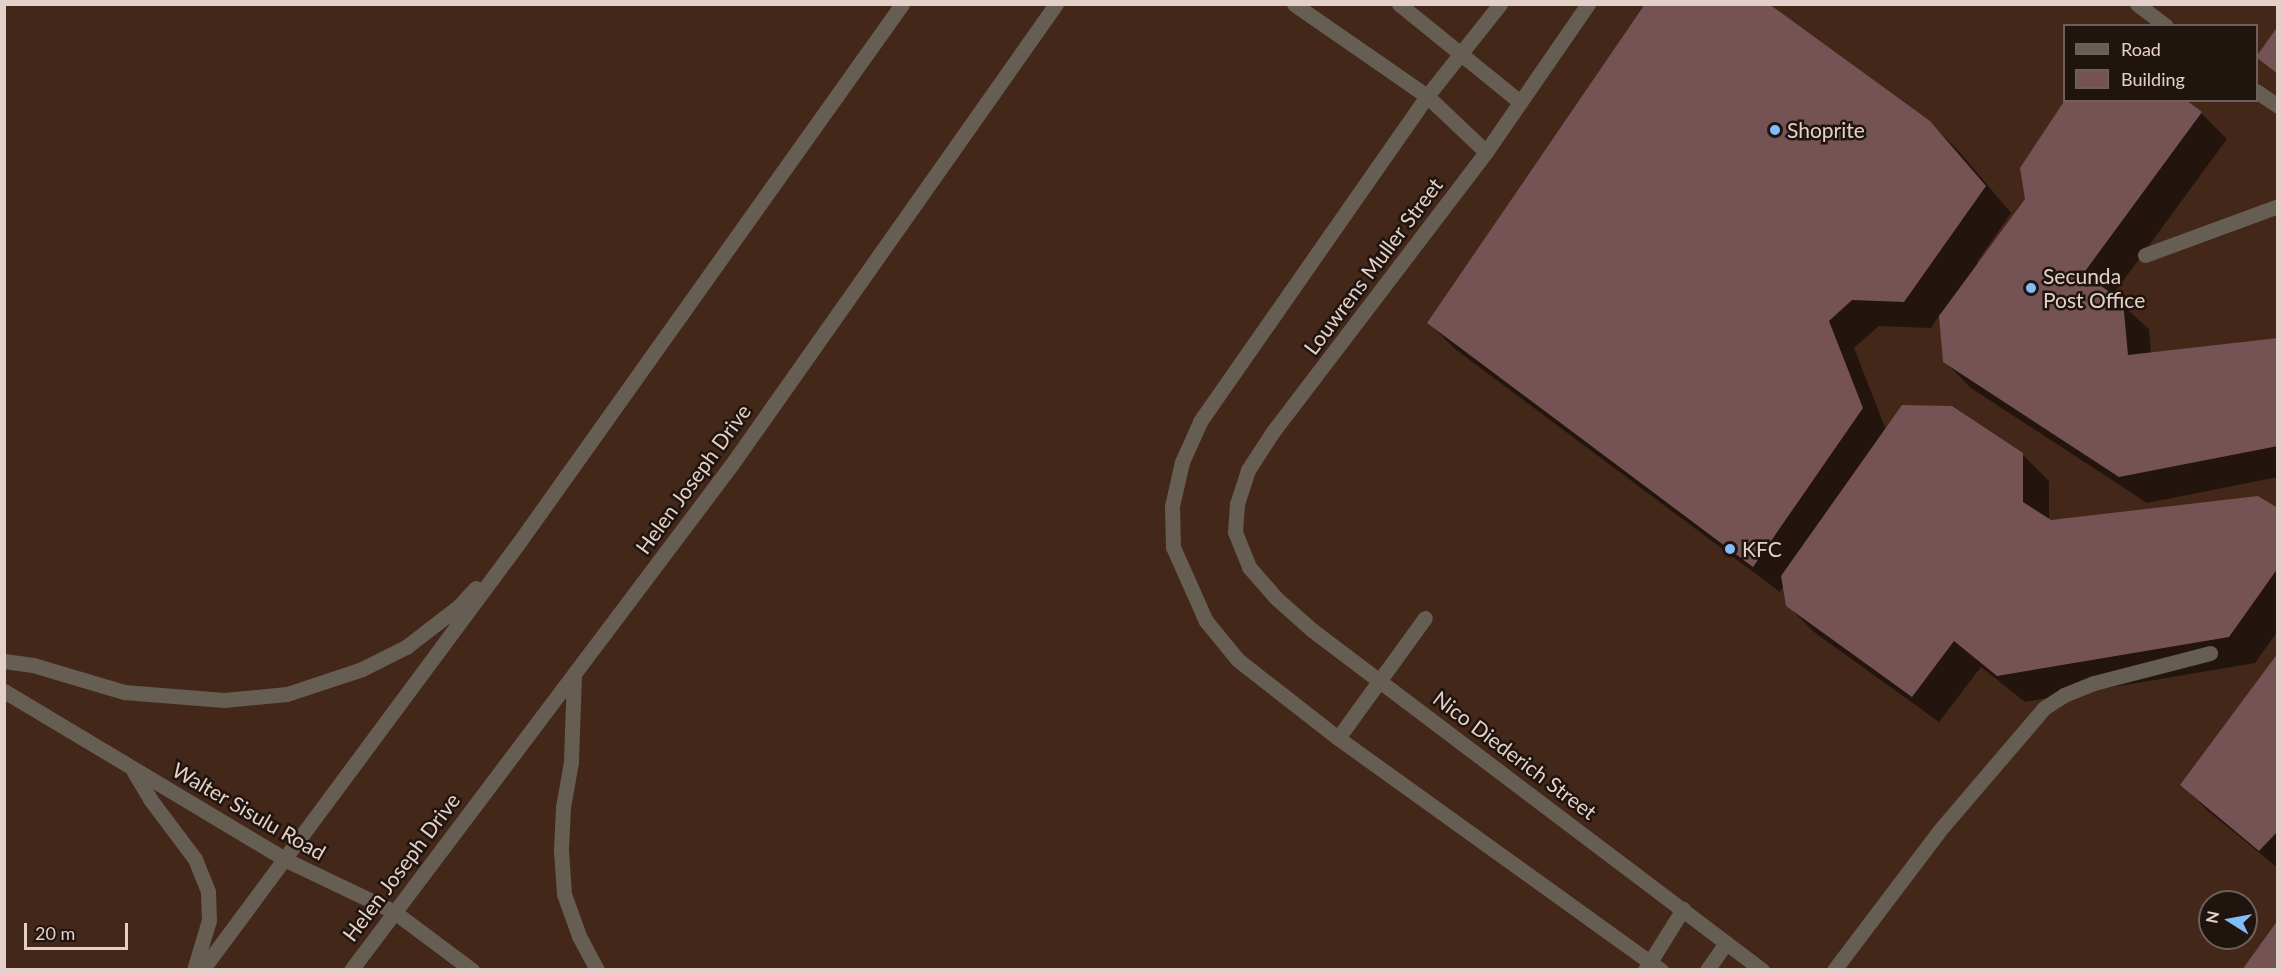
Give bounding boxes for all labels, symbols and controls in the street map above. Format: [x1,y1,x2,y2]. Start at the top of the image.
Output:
legend [2063,24,2258,102]
text: Road [2121,38,2161,60]
text: Building [2121,68,2185,90]
place label: Shoprite [1787,117,1865,143]
marker: Shoprite [1768,123,1782,137]
street label: Louwrens Muller Street [1298,173,1448,359]
place label: Secunda Post Office [2043,263,2145,313]
marker: Secunda Post Office [2024,281,2038,295]
street label: Helen Joseph Drive [630,399,756,559]
place label: KFC [1742,536,1782,562]
marker: KFC [1723,542,1737,556]
street label: Nico Diederich Street [1428,685,1602,825]
street label: Walter Sisulu Road [168,757,330,865]
street label: Helen Joseph Drive [337,788,465,946]
north arrow [2198,890,2258,950]
text: N [2201,909,2222,925]
scale bar [27,911,130,949]
text: 20 m [35,922,75,944]

